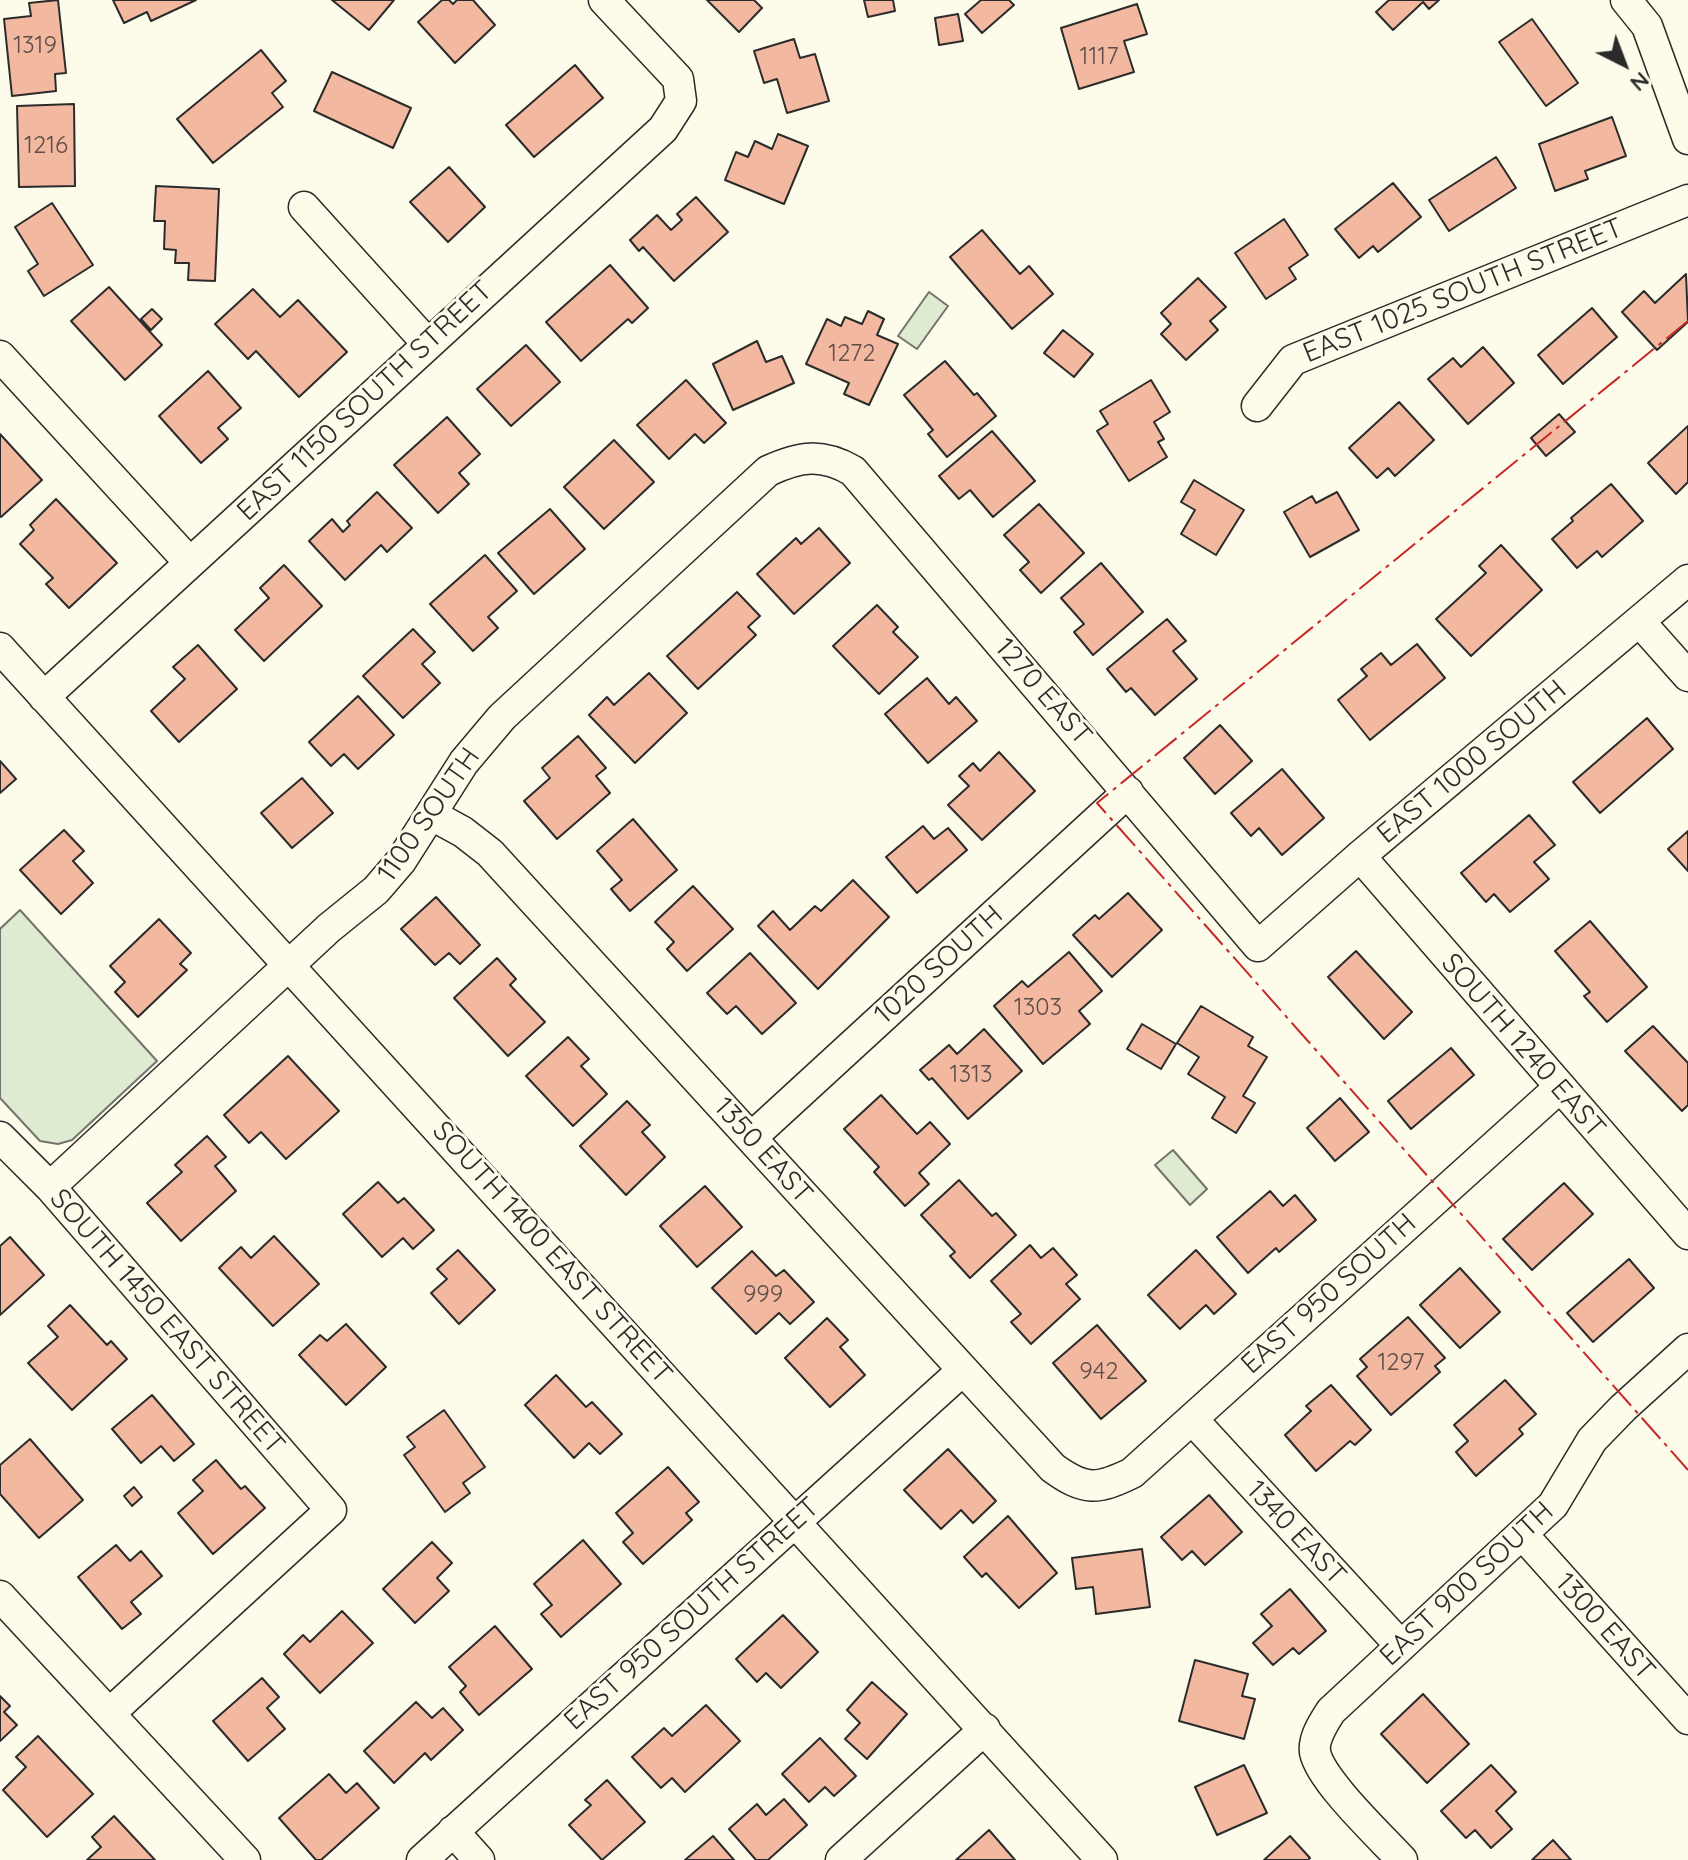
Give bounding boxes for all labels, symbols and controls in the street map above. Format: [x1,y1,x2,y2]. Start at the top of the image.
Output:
north arrow [1584,24,1664,104]
house number: 1319 [13,32,57,60]
house number: 1117 [1080,43,1118,71]
text: N [1625,66,1655,98]
house number: 1216 [24,132,68,160]
street label: EAST 1025 SOUTH STREET [1298,211,1628,371]
street label: EAST 1150 SOUTH STREET [230,274,500,528]
house number: 1272 [828,340,876,368]
street label: 1270 EAST [987,632,1099,752]
street label: EAST 1000 SOUTH [1371,673,1573,851]
street label: 1100 SOUTH [371,742,487,888]
street label: 1020 SOUTH [868,899,1010,1031]
street label: SOUTH 1240 EAST [1434,947,1612,1145]
house number: 1303 [1014,994,1062,1022]
house number: 1313 [950,1061,992,1089]
street label: 1350 EAST [707,1091,819,1211]
street label: SOUTH 1400 EAST STREET [425,1115,679,1391]
street label: SOUTH 1450 EAST STREET [43,1182,291,1462]
street label: EAST 950 SOUTH [1235,1207,1423,1381]
house number: 999 [743,1281,783,1309]
house number: 1297 [1377,1349,1425,1377]
house number: 942 [1079,1358,1119,1386]
street label: 1340 EAST [1239,1474,1353,1592]
street label: EAST 950 SOUTH STREET [558,1491,826,1737]
street label: EAST 900 SOUTH [1373,1495,1561,1673]
street label: 1300 EAST [1548,1566,1662,1688]

